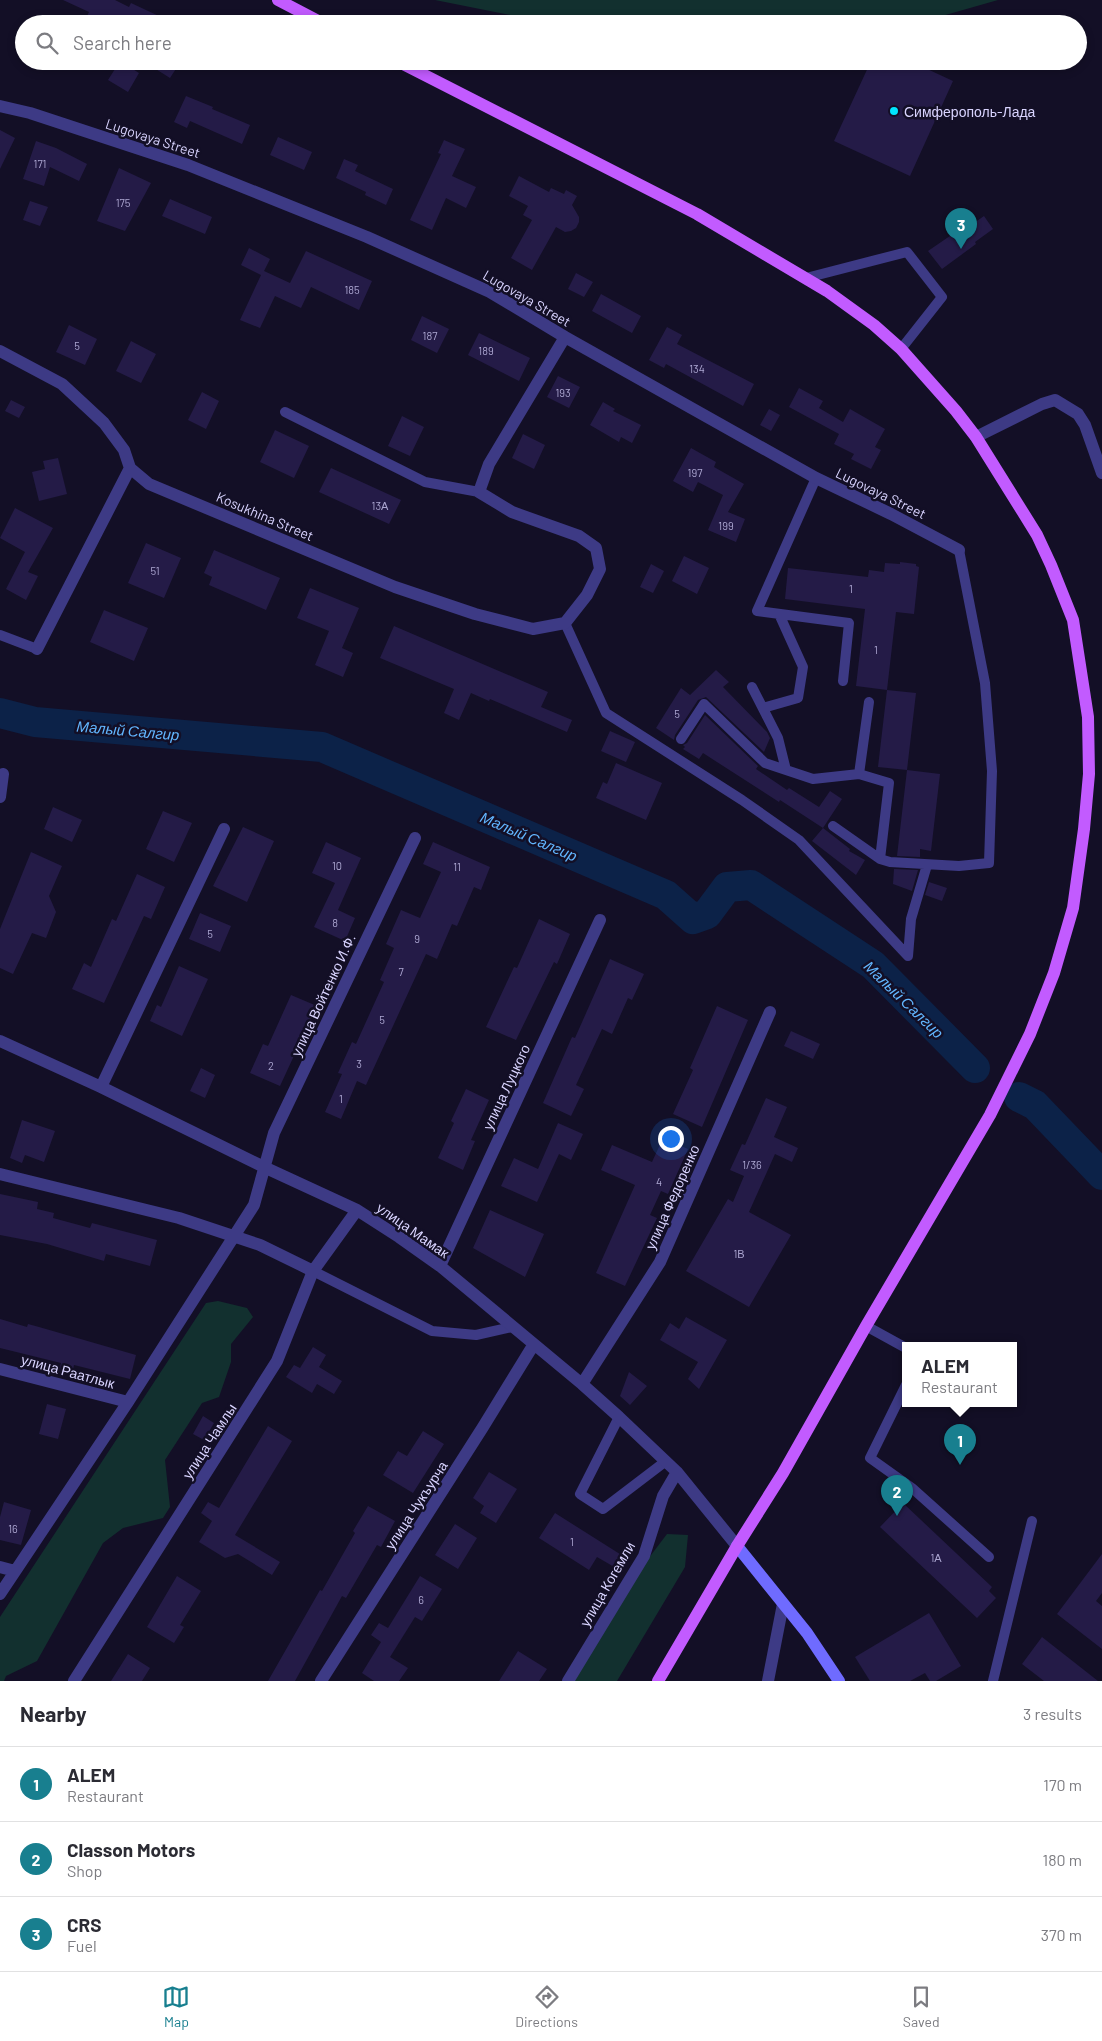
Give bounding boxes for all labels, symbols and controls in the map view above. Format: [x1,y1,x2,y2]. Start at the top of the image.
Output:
search box [15,15,1087,70]
icon: search [33,29,61,57]
text: Search here [73,31,172,54]
place label: Симферополь-Лада [904,103,1036,120]
marker: Симферополь-Лада [888,105,900,117]
street label: Lugovaya Street [104,115,202,161]
house number: 171 [34,157,46,170]
house number: 175 [116,196,131,209]
pin: 3 [945,208,977,249]
street label: Lugovaya Street [480,266,574,330]
house number: 185 [344,283,360,296]
house number: 187 [423,329,437,342]
house number: 5 [74,339,80,352]
house number: 189 [478,344,494,357]
house number: 134 [689,362,705,375]
house number: 193 [555,386,571,399]
street label: Lugovaya Street [833,464,929,522]
house number: 197 [688,466,702,479]
street label: Kosukhina Street [214,488,316,544]
house number: 13А [372,499,389,512]
house number: 199 [718,519,734,532]
house number: 51 [150,564,160,577]
house number: 1 [849,582,853,595]
house number: 1 [874,643,878,656]
house number: 5 [674,707,680,720]
water label: Малый Салгир [76,717,180,743]
water label: Малый Салгир [478,808,580,864]
house number: 10 [332,859,342,872]
house number: 11 [453,860,461,873]
house number: 8 [332,916,338,929]
house number: 5 [207,927,213,940]
street label: улица Войтенко И.Ф. [287,931,359,1059]
house number: 9 [414,932,420,945]
water label: Малый Салгир [861,957,947,1041]
house number: 7 [398,965,404,978]
house number: 5 [379,1013,385,1026]
street label: улица Луцкого [479,1041,533,1132]
house number: 3 [356,1057,362,1070]
house number: 2 [268,1059,274,1072]
house number: 1 [339,1092,343,1105]
your location [658,1126,684,1152]
street label: улица Федоренко [641,1142,703,1252]
house number: 1/36 [742,1158,762,1171]
house number: 4 [656,1175,662,1188]
street label: улица Мамак [374,1199,453,1262]
house number: 1В [733,1247,745,1260]
popup [902,1342,1017,1407]
street label: улица Раатлык [19,1350,117,1392]
text: ALEM [921,1354,969,1377]
text: Restaurant [921,1377,998,1396]
street label: улица Чамлы [178,1400,240,1482]
pin: 1 [944,1424,976,1465]
street label: улица Чукъурча [381,1457,451,1552]
pin: 2 [881,1475,913,1516]
house number: 16 [8,1522,18,1535]
house number: 1 [570,1535,574,1548]
street label: улица Когемли [576,1538,638,1630]
house number: 1А [930,1551,942,1564]
house number: 6 [418,1593,424,1606]
text: Nearby [20,1701,86,1726]
text: 3 results [1023,1704,1082,1723]
text: ALEM [67,1763,115,1786]
text: 1 [33,1775,39,1794]
text: 170 m [1043,1775,1082,1794]
text: Restaurant [67,1786,144,1805]
text: Classon Motors [67,1838,195,1861]
text: 2 [32,1850,40,1869]
text: 180 m [1043,1850,1082,1869]
text: Shop [67,1861,102,1880]
text: CRS [67,1913,102,1936]
text: 3 [32,1925,40,1944]
text: 370 m [1041,1925,1082,1944]
text: Fuel [67,1936,97,1955]
tab: Map [162,1983,190,2030]
tab: Directions [515,1983,578,2030]
tab: Saved [903,1983,940,2030]

